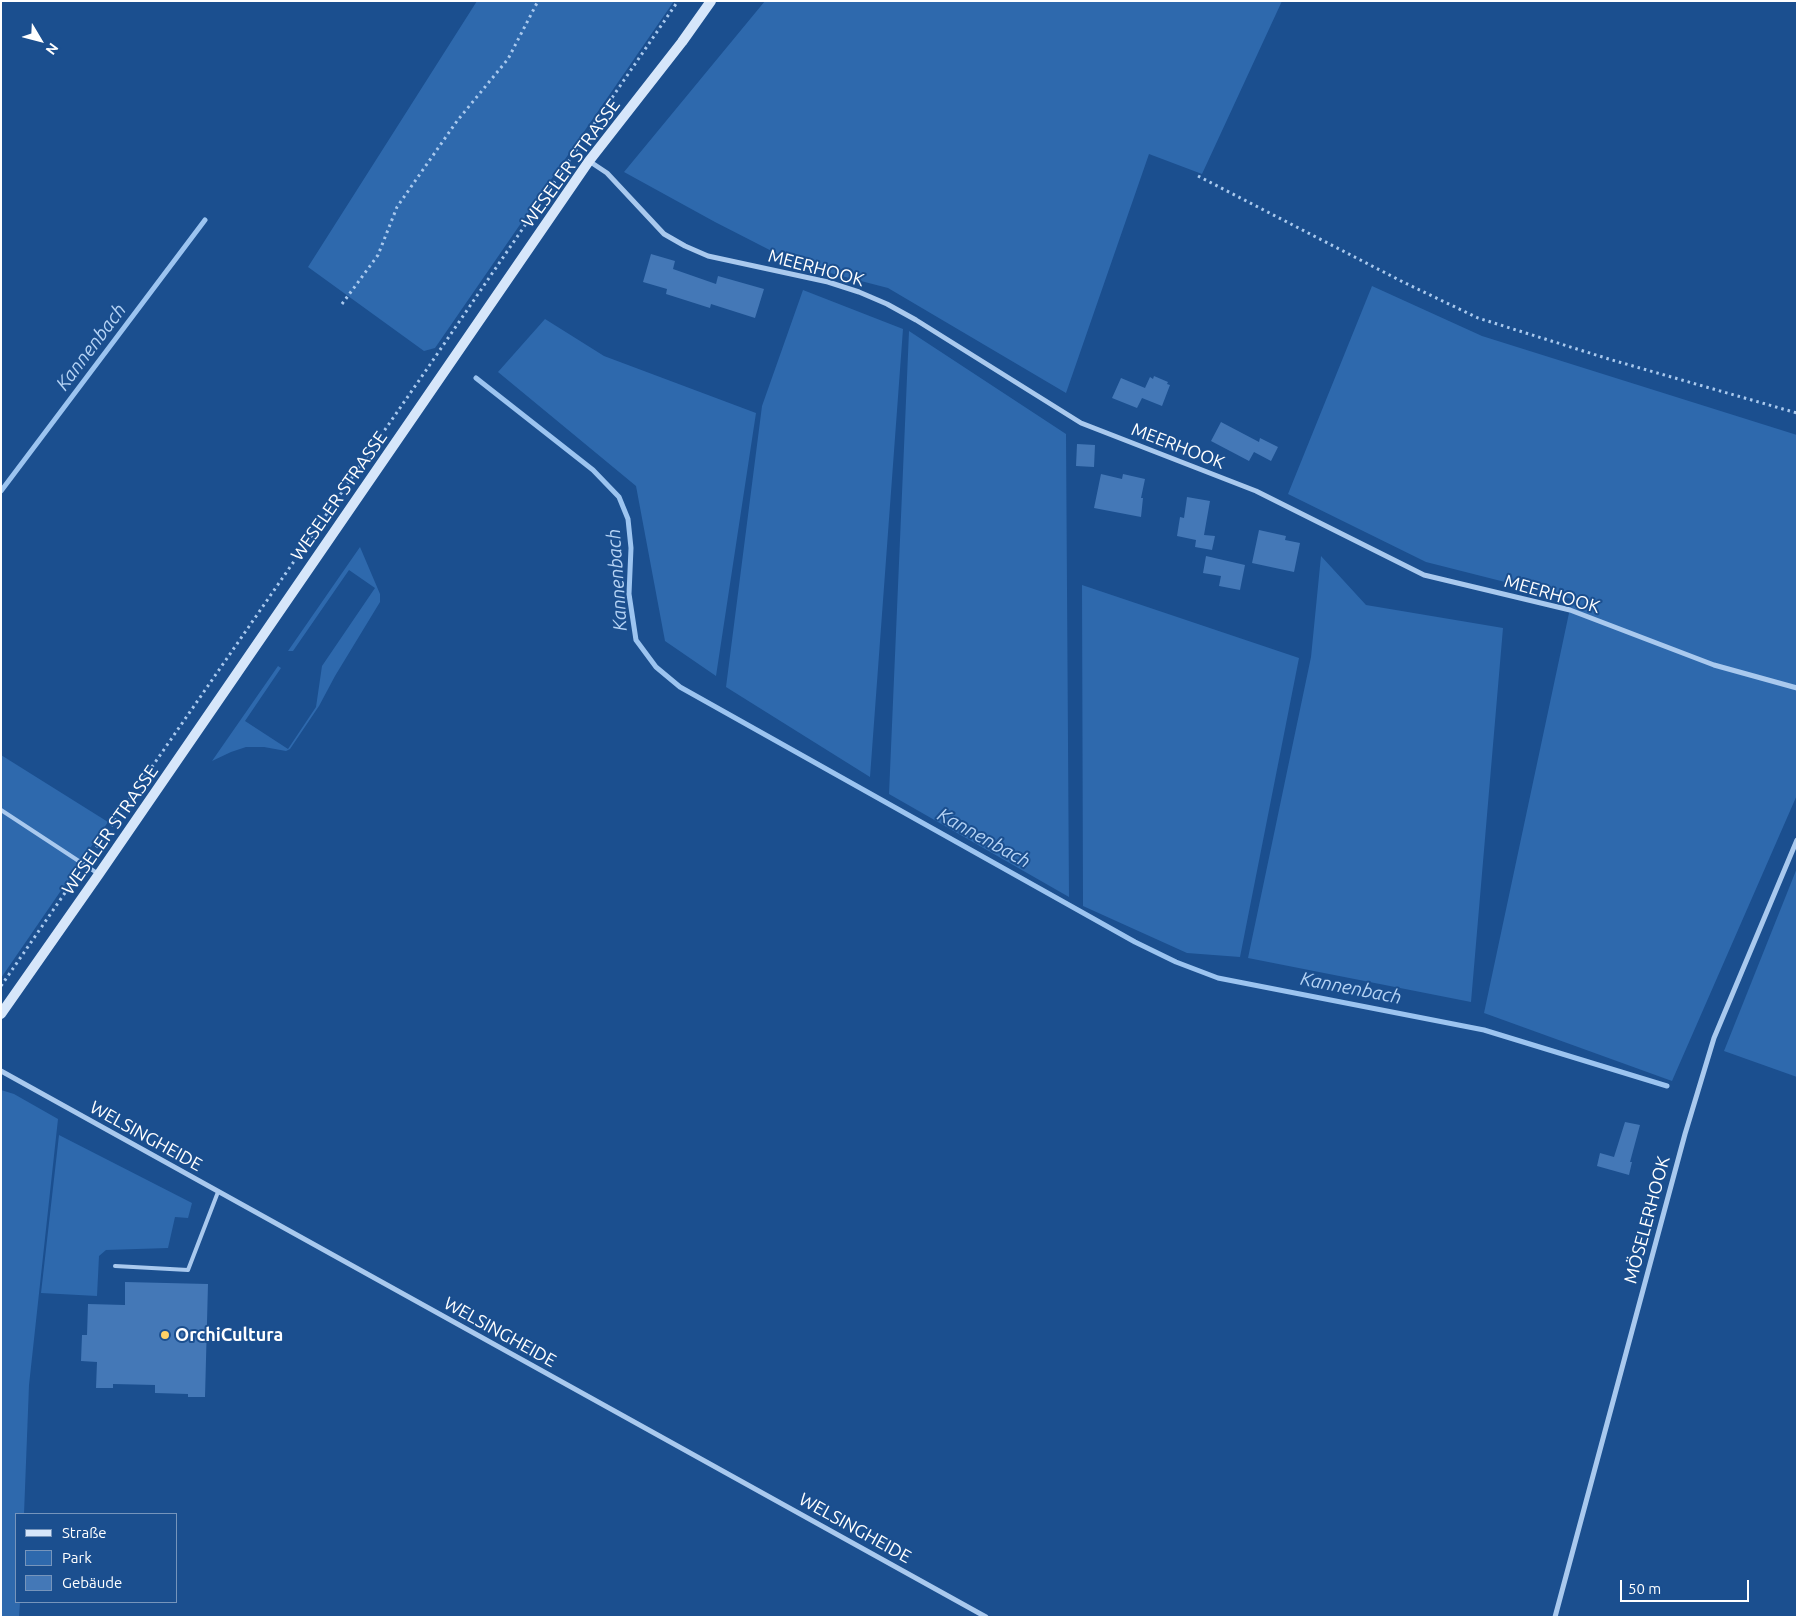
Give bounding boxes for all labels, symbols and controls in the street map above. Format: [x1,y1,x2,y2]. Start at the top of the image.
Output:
north arrow [15,15,65,65]
text: N [42,40,62,58]
street label: WESELER STRASSE [517,95,625,231]
street label: MEERHOOK [766,245,866,291]
water label: Kannenbach [51,299,131,395]
street label: MEERHOOK [1128,418,1228,474]
street label: WESELER STRASSE [286,427,392,565]
water label: Kannenbach [602,528,632,632]
street label: MEERHOOK [1502,570,1602,618]
street label: WESELER STRASSE [57,761,163,899]
water label: Kannenbach [934,803,1034,873]
water label: Kannenbach [1298,967,1404,1009]
street label: WELSINGHEIDE [86,1096,206,1176]
street label: MÖSELERHOOK [1620,1154,1674,1286]
street label: WELSINGHEIDE [440,1292,560,1372]
place label: OrchiCultura [175,1324,283,1346]
marker: OrchiCultura [159,1329,171,1341]
street label: WELSINGHEIDE [795,1488,915,1568]
legend [15,1513,178,1603]
text: Straße [62,1524,106,1541]
text: Park [62,1549,92,1566]
scale bar [1623,1570,1752,1602]
text: Gebäude [62,1574,122,1591]
text: 50 m [1628,1580,1661,1597]

